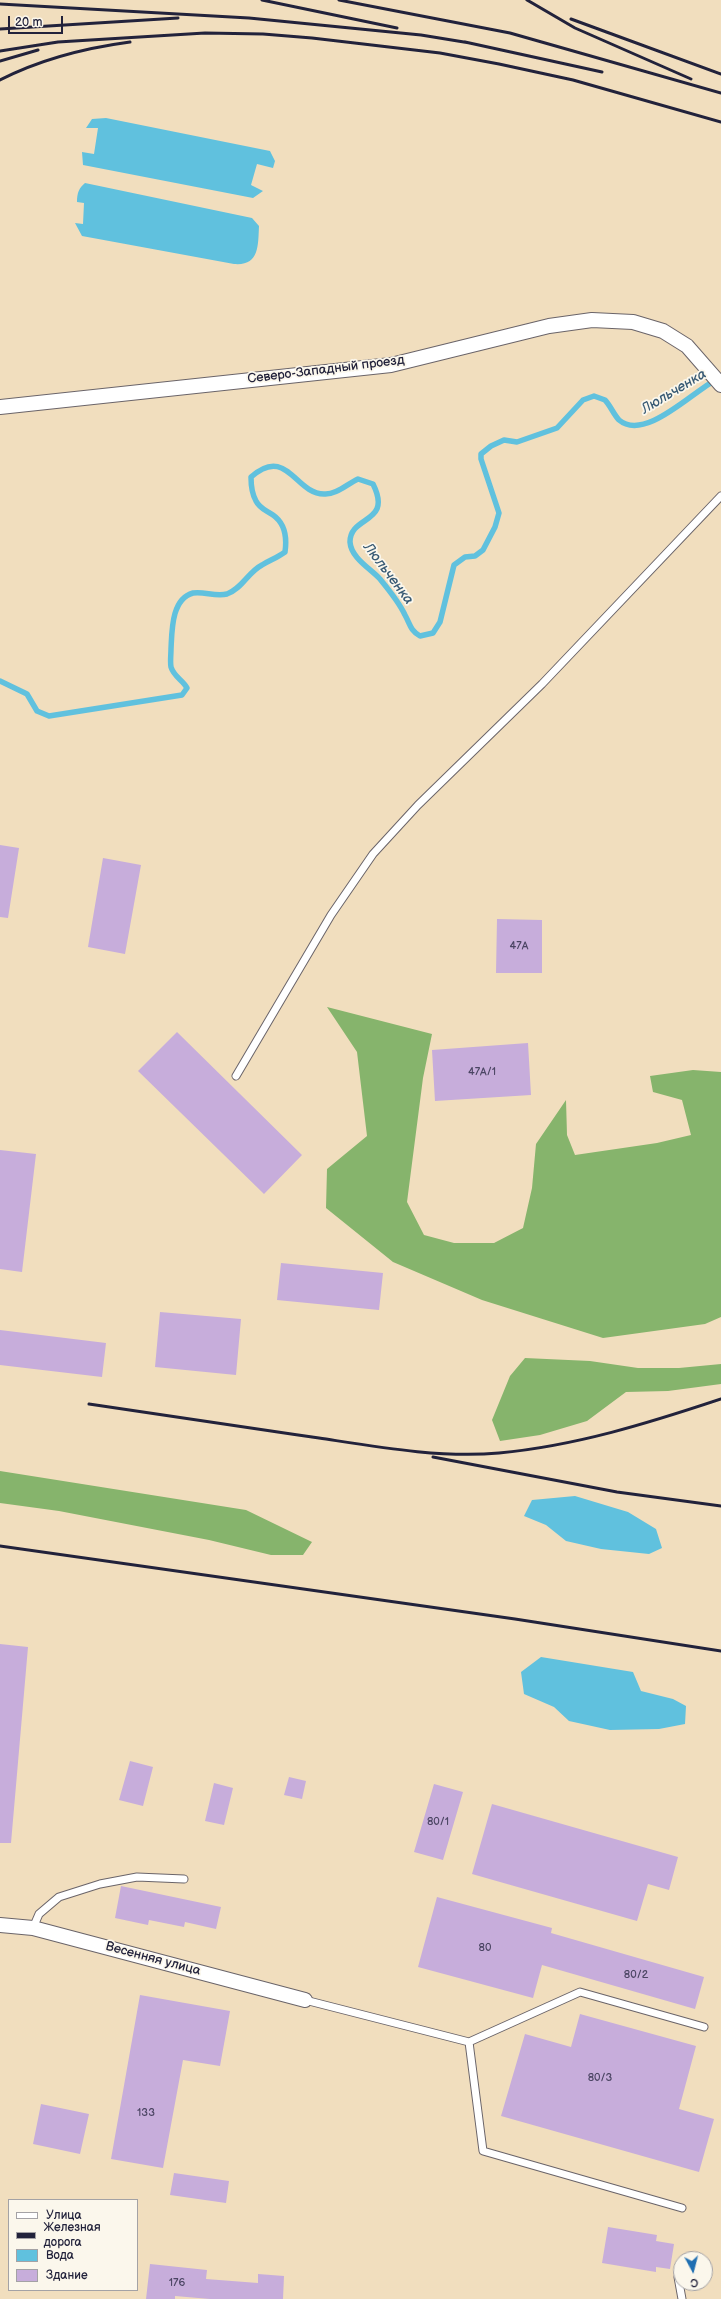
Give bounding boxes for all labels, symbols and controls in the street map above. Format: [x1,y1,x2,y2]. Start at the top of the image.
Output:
scale bar [10,8,65,34]
text: 20 m [15,15,42,30]
street label: Северо-Западный проезд [247,353,405,387]
water label: Люльченка [638,366,710,418]
water label: Люльченка [359,540,417,608]
house number: 47А [510,939,528,953]
house number: 47А/1 [468,1065,496,1079]
house number: 80/1 [427,1815,449,1829]
street label: Весенняя улица [104,1939,202,1979]
house number: 80 [479,1941,491,1955]
house number: 80/2 [624,1968,648,1982]
house number: 80/3 [588,2071,612,2085]
house number: 133 [137,2106,155,2120]
legend [8,2199,138,2291]
text: Улица [46,2208,82,2223]
text: Железная дорога [44,2220,101,2250]
text: Вода [46,2248,74,2263]
north arrow [673,2251,713,2291]
text: Здание [46,2268,88,2283]
text: С [690,2275,699,2289]
house number: 176 [169,2276,185,2290]

